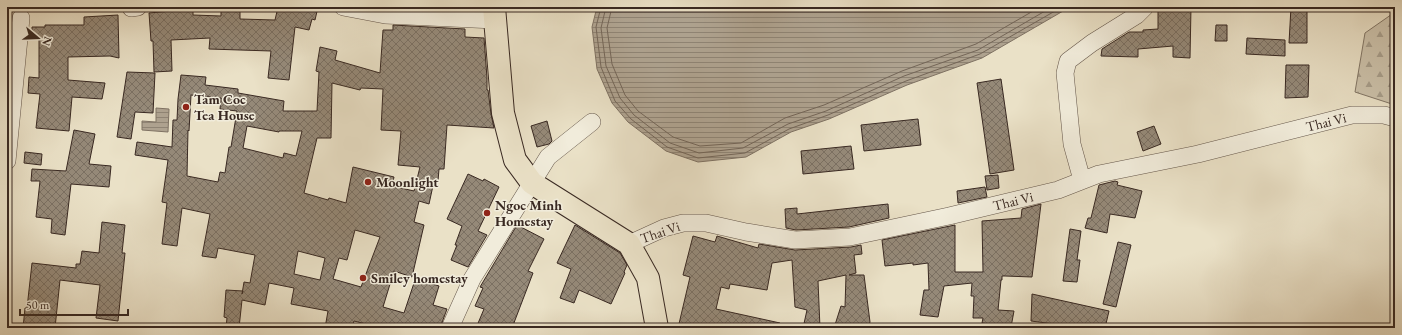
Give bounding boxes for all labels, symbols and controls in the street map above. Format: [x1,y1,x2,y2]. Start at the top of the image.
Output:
north arrow [18,18,58,58]
text: N [39,35,56,48]
place label: Tam Coc Tea House [194,90,255,124]
marker: Tam Coc Tea House [181,102,191,112]
street label: Thai Vi [1304,108,1349,136]
place label: Moonlight [376,173,439,191]
marker: Moonlight [363,177,373,187]
street label: Thai Vi [991,187,1036,215]
place label: Ngoc Minh Homestay [495,196,562,230]
marker: Ngoc Minh Homestay [482,208,492,218]
street label: Thai Vi [638,217,683,247]
place label: Smiley homestay [371,269,468,287]
marker: Smiley homestay [358,273,368,283]
scale bar [20,291,128,317]
text: 50 m [26,297,50,313]

